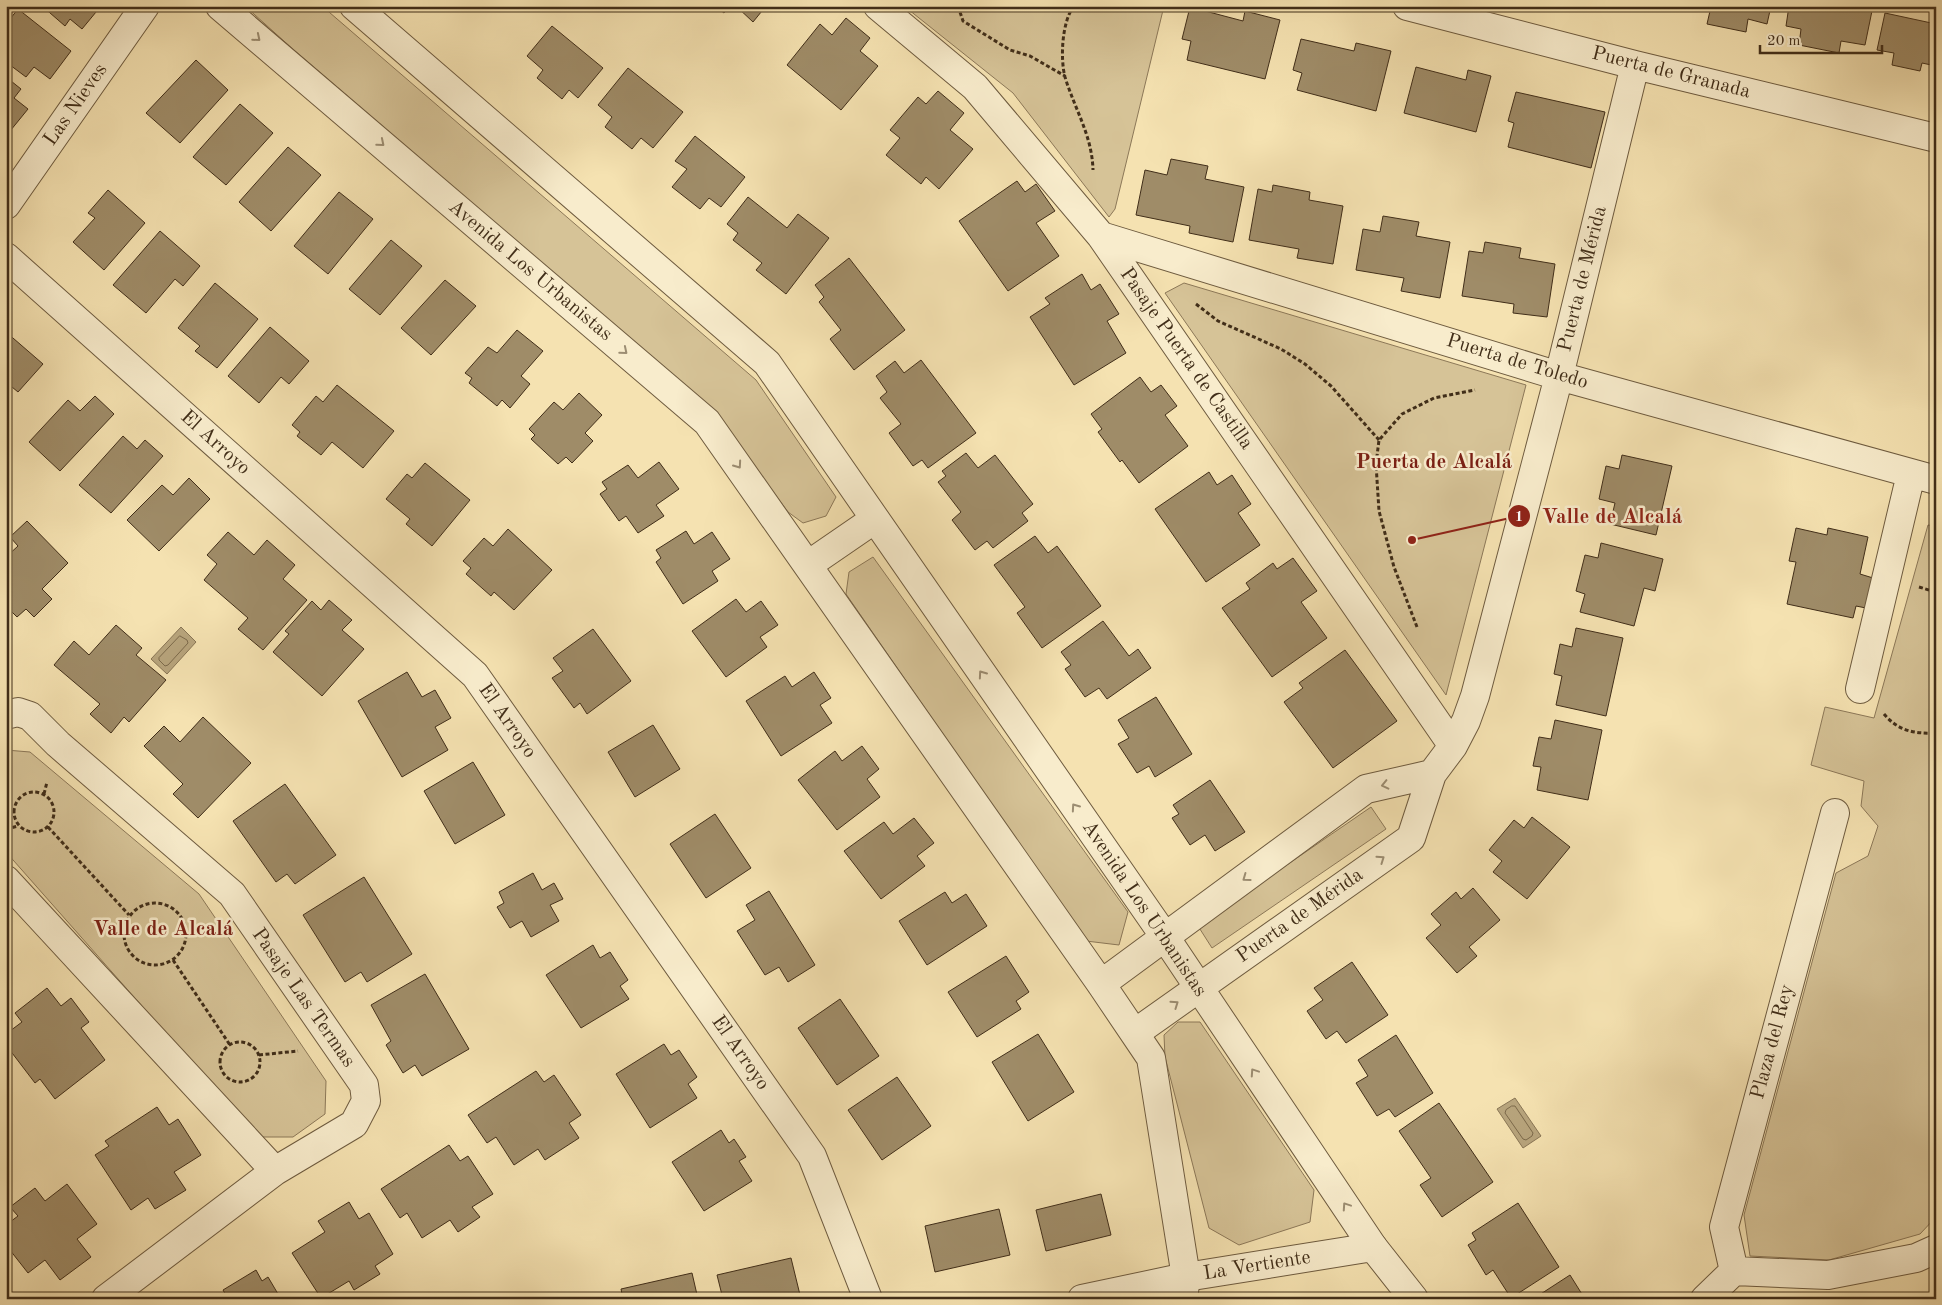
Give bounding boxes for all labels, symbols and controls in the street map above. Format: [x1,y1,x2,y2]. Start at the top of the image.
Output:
scale bar [1760,22,1882,54]
one-way arrow [251,32,260,41]
text: 20 m [1767,34,1801,49]
street label: Puerta de Granada [1590,44,1753,102]
street label: Las Nieves [41,60,111,150]
one-way arrow [375,138,384,147]
street label: Avenida Los Urbanistas [444,197,616,345]
street label: Puerta de Mérida [1555,204,1611,354]
street label: Pasaje Puerta de Castilla [1116,264,1256,454]
street label: Puerta de Toledo [1444,331,1590,393]
one-way arrow [618,345,627,354]
street label: El Arroyo [176,407,254,479]
district label: Puerta de Alcalá [1356,452,1513,473]
one-way arrow [732,459,741,469]
callout: Valle de Alcalá [1507,498,1692,534]
text: Valle de Alcalá [1542,507,1683,528]
text: 1 [1515,510,1523,525]
one-way arrow [979,670,988,679]
street label: El Arroyo [474,680,540,762]
one-way arrow [1380,779,1389,790]
one-way arrow [1072,803,1081,813]
street label: Avenida Los Urbanistas [1078,818,1210,1000]
one-way arrow [1376,856,1385,865]
street label: Puerta de Mérida [1233,865,1367,967]
one-way arrow [1243,872,1252,880]
district label: Valle de Alcalá [93,919,234,940]
street label: Pasaje Las Termas [248,925,358,1071]
street label: Plaza del Rey [1748,982,1798,1102]
one-way arrow [1169,1002,1178,1010]
street label: El Arroyo [707,1012,773,1094]
one-way arrow [1251,1068,1261,1077]
one-way arrow [1343,1203,1352,1212]
street label: La Vertiente [1202,1248,1312,1284]

